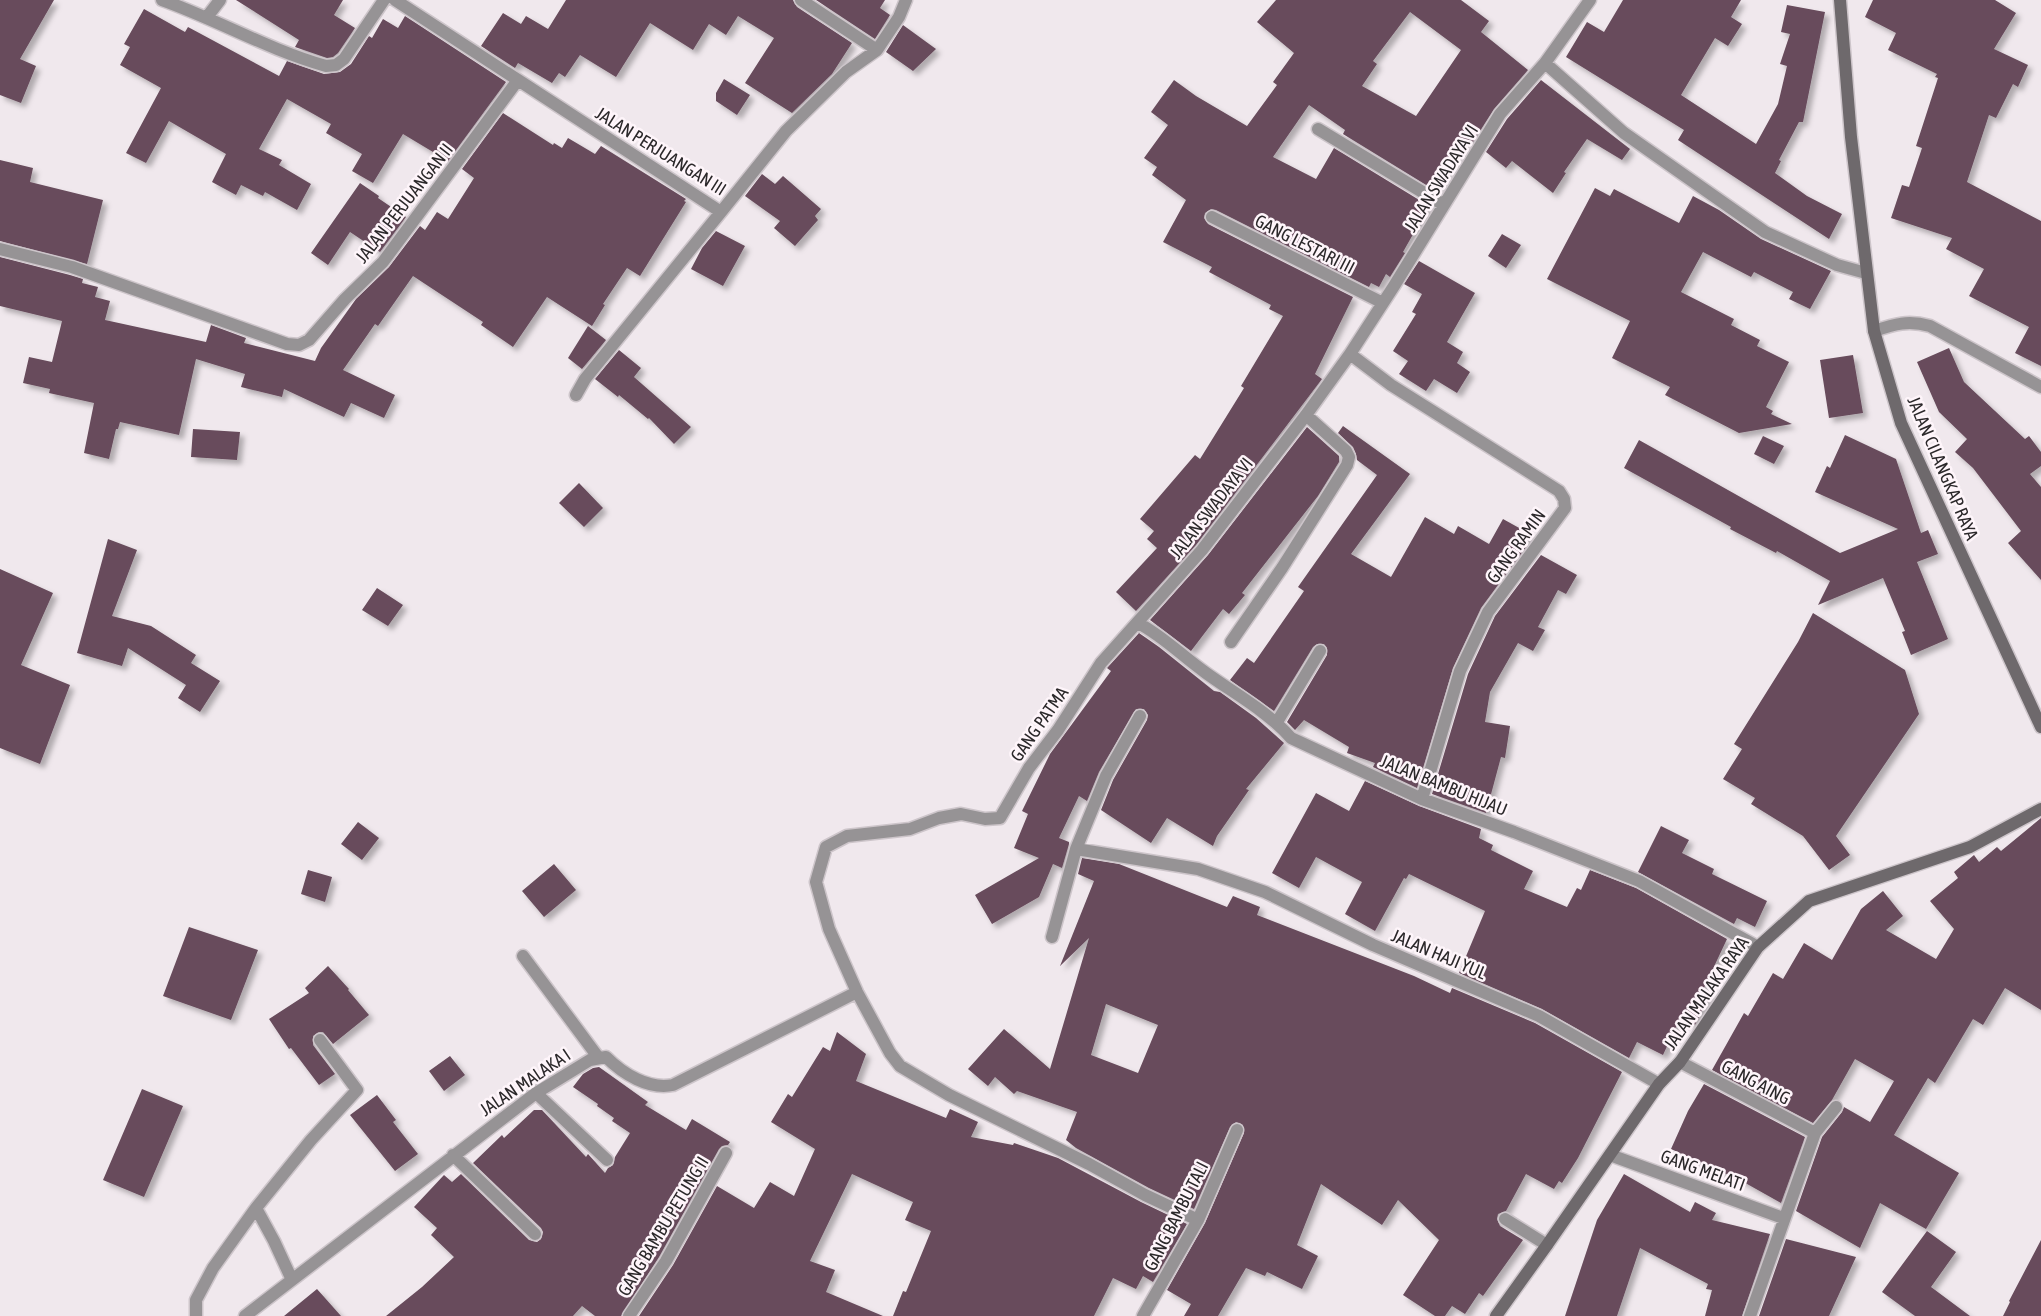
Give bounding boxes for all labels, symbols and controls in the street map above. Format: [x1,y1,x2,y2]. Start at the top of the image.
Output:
street label: JALAN PERJUANGAN III [592,102,730,200]
street label: JALAN SWADAYA VI [1400,121,1482,235]
street label: JALAN PERJUANGAN II [351,139,457,267]
street label: GANG LESTARI III [1252,210,1358,278]
street label: JALAN CILANGKAP RAYA [1903,393,1983,543]
street label: JALAN SWADAYA VI [1165,453,1257,563]
street label: GANG RAMIN [1482,505,1550,587]
street label: GANG PATMA [1006,683,1072,765]
street label: JALAN BAMBU HIJAU [1378,750,1510,820]
street label: JALAN HAJI YUL [1388,925,1490,983]
street label: JALAN MALAKA RAYA [1659,932,1753,1054]
street label: JALAN MALAKA I [476,1044,574,1120]
street label: GANG AING [1718,1055,1794,1109]
street label: GANG MELATI [1658,1145,1748,1195]
street label: GANG BAMBU PETUNG II [613,1153,713,1299]
street label: GANG BAMBU TALI [1140,1158,1212,1274]

